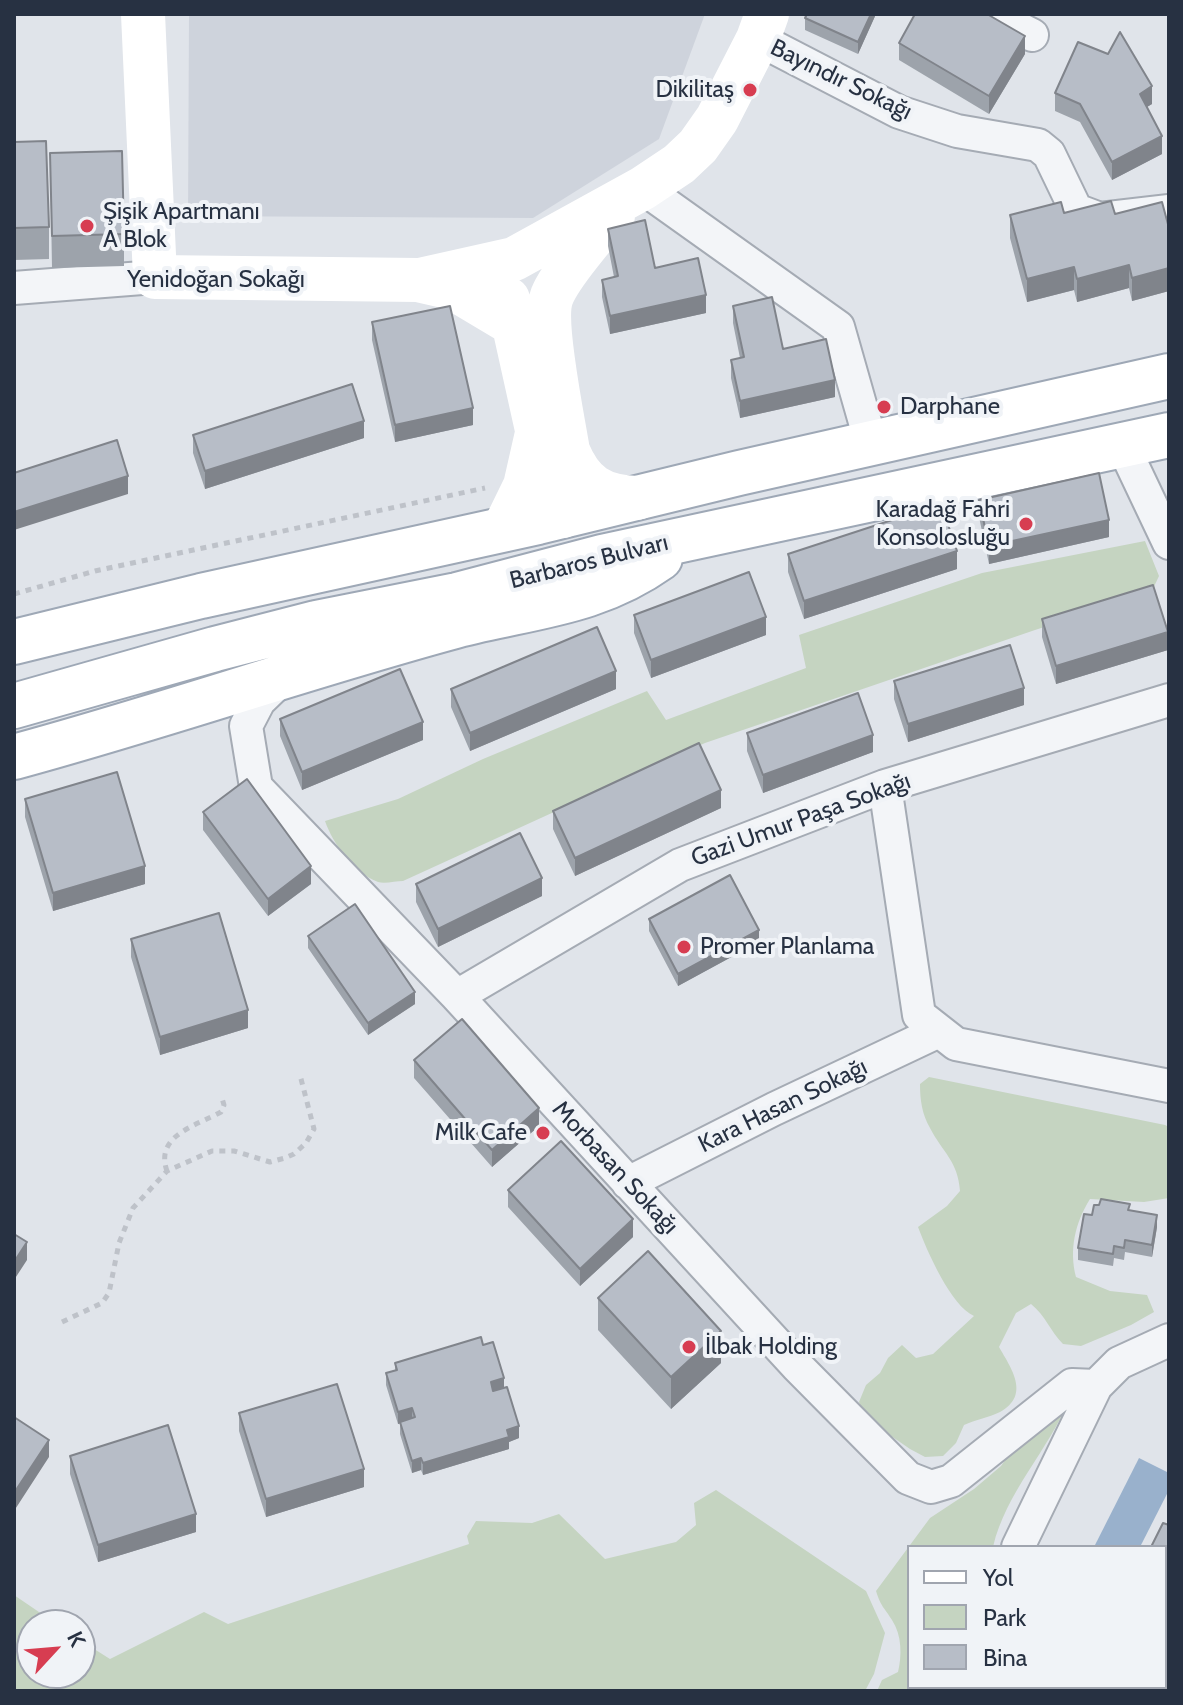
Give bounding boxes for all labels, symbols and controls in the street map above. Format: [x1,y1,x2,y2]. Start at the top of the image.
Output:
street label: Bayındır Sokağı [766,33,916,127]
place label: Dikilitaş [655,76,734,104]
marker: Dikilitaş [741,81,759,99]
place label: Şişik Apartmanı A Blok [103,198,260,254]
marker: Şişik Apartmanı A Blok [78,217,96,235]
street label: Yenidoğan Sokağı [127,266,305,294]
place label: Darphane [900,393,1000,421]
marker: Darphane [875,398,893,416]
place label: Karadağ Fahri Konsolosluğu [875,496,1010,552]
marker: Karadağ Fahri Konsolosluğu [1017,515,1035,533]
street label: Barbaros Bulvarı [507,528,671,596]
street label: Gazi Umur Paşa Sokağı [687,767,915,873]
place label: Promer Planlama [700,933,874,961]
marker: Promer Planlama [675,938,693,956]
street label: Kara Hasan Sokağı [694,1053,872,1159]
street label: Morbasan Sokağı [546,1095,684,1241]
place label: Milk Cafe [435,1119,527,1147]
marker: Milk Cafe [534,1124,552,1142]
place label: İlbak Holding [705,1333,837,1361]
marker: İlbak Holding [680,1338,698,1356]
legend [907,1545,1167,1689]
text: Yol [983,1563,1013,1592]
text: Park [983,1603,1026,1632]
north arrow [16,1609,96,1689]
text: K [61,1627,91,1651]
text: Bina [983,1643,1027,1672]

